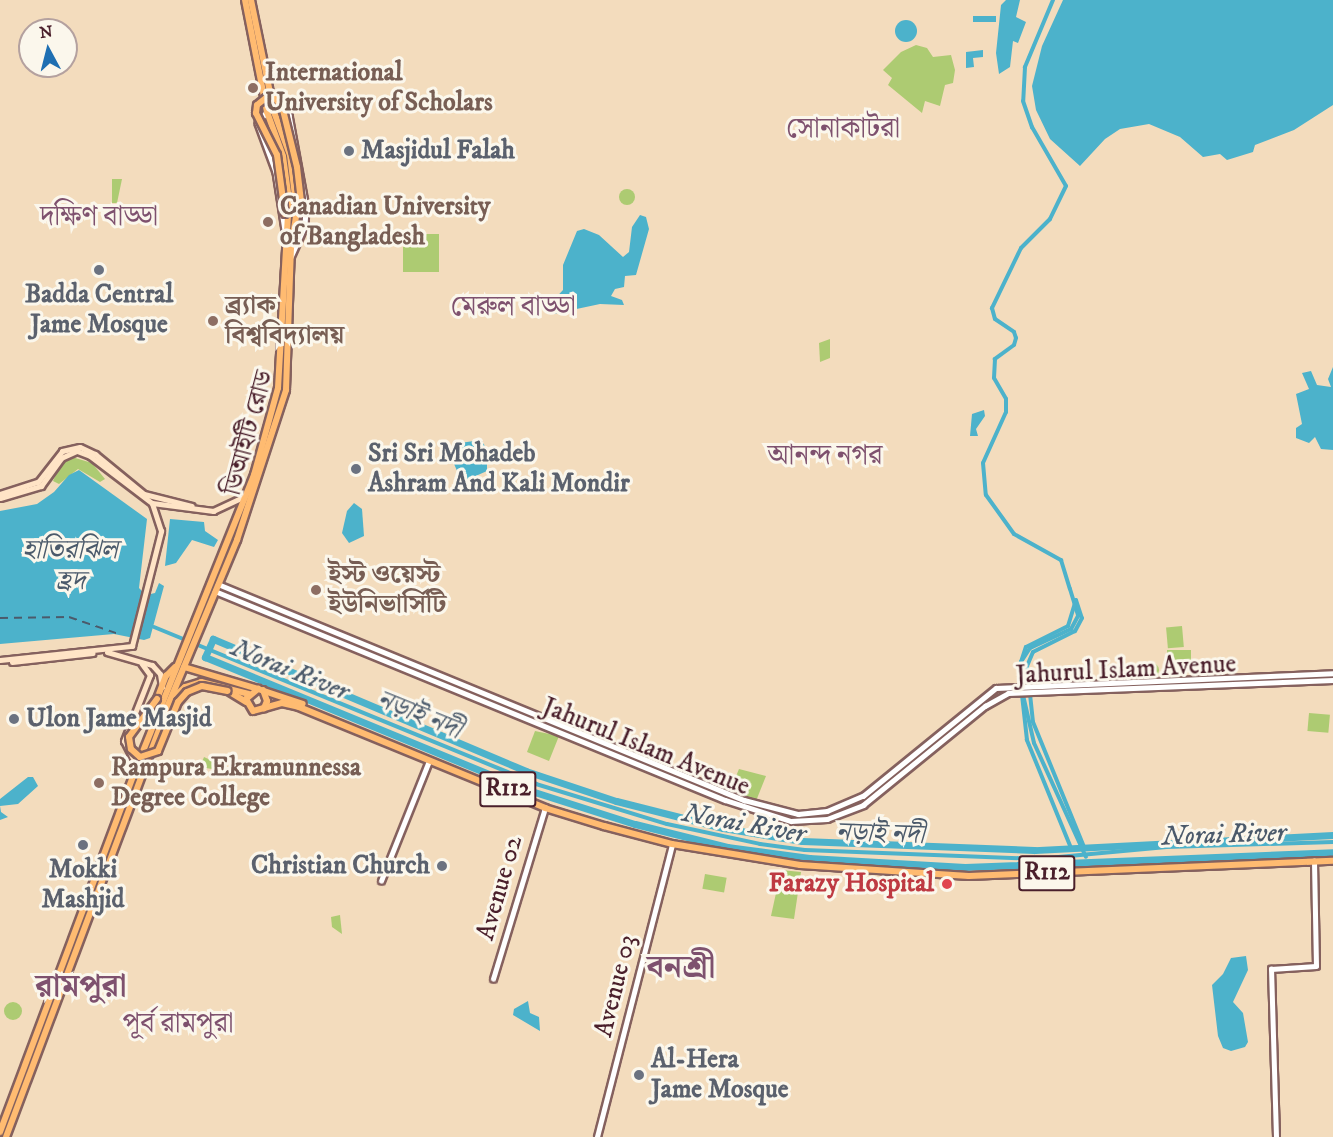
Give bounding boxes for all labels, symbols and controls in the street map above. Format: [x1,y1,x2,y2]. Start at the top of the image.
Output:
north arrow [18,18,78,78]
text: N [38,21,54,43]
place label: International University of Scholars [265,57,493,118]
marker: International University of Scholars [246,81,260,95]
district label: সোনাকাটরা [786,112,900,146]
place label: Masjidul Falah [361,135,515,167]
marker: Masjidul Falah [342,144,356,158]
place label: Canadian University of Bangladesh [280,191,490,252]
district label: দক্ষিণ বাড্ডা [40,200,158,234]
marker: Canadian University of Bangladesh [261,215,275,229]
marker: Badda Central Jame Mosque [92,263,106,277]
place label: Badda Central Jame Mosque [25,279,173,340]
place label: ব্র্যাক বিশ্ববিদ্যালয় [225,290,345,352]
district label: মেরুল বাড্ডা [450,290,576,324]
marker: ব্র্যাক বিশ্ববিদ্যালয় [206,314,220,328]
street label: ডিআইটি রোড [217,367,281,499]
place label: Sri Sri Mohadeb Ashram And Kali Mondir [368,438,630,500]
district label: আনন্দ নগর [768,439,882,473]
marker: Sri Sri Mohadeb Ashram And Kali Mondir [349,462,363,476]
water label: হাতিরঝিল হ্রদ [22,534,118,597]
place label: ইস্ট ওয়েস্ট ইউনিভার্সিটি [328,559,447,620]
marker: ইস্ট ওয়েস্ট ইউনিভার্সিটি [309,583,323,597]
water label: Norai River [226,632,354,708]
street label: Jahurul Islam Avenue [1015,649,1237,691]
water label: নড়াই নদী [372,683,466,747]
street label: Jahurul Islam Avenue [538,691,754,803]
place label: Ulon Jame Masjid [26,703,212,735]
marker: Ulon Jame Masjid [7,712,21,726]
place label: Rampura Ekramunnessa Degree College [111,752,361,814]
road number: R112 [478,768,538,810]
marker: Rampura Ekramunnessa Degree College [92,776,106,790]
water label: Norai River [680,797,808,851]
water label: নড়াই নদী [835,816,925,852]
water label: Norai River [1161,817,1287,853]
street label: Avenue 02 [470,832,530,944]
marker: Mokki Mashjid [76,838,90,852]
place label: Christian Church [251,850,430,882]
road number: R112 [1017,852,1077,894]
place label: Mokki Mashjid [42,854,124,916]
marker: Christian Church [435,859,449,873]
place label: Farazy Hospital [768,868,934,900]
marker: Farazy Hospital [938,875,956,893]
street label: Avenue 03 [588,932,644,1040]
district label: বনশ্রী [647,949,715,987]
district label: রামপুরা [35,968,127,1006]
district label: পূর্ব রামপুরা [123,1007,233,1041]
place label: Al-Hera Jame Mosque [651,1044,789,1106]
marker: Al-Hera Jame Mosque [632,1068,646,1082]

